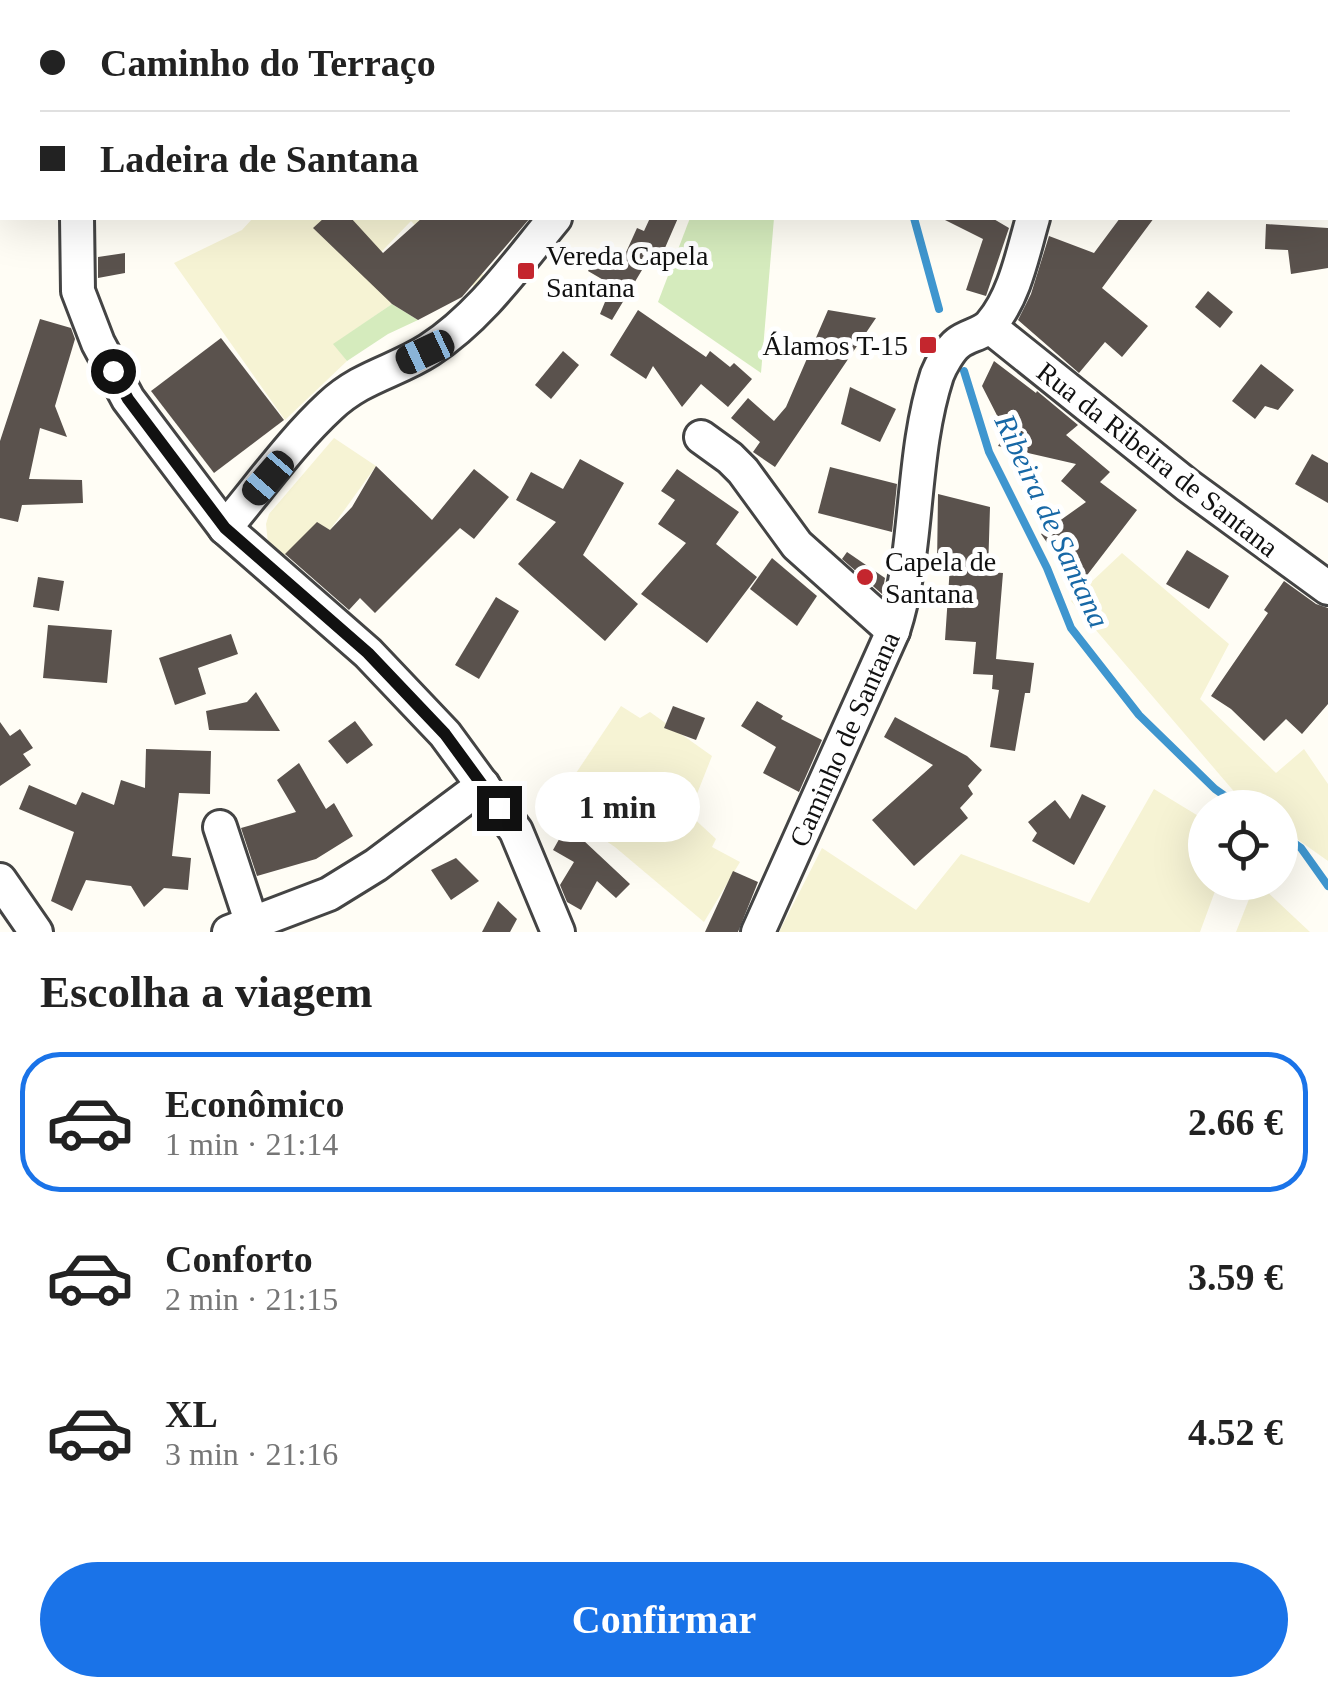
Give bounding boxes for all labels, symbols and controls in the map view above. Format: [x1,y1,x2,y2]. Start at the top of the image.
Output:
text: Caminho do Terraço [100,42,436,84]
text: Ladeira de Santana [100,138,419,180]
place label: Vereda Capela Santana [546,240,709,303]
marker: Vereda Capela Santana [515,260,537,282]
car [391,326,459,378]
place label: Álamos T-15 [763,330,908,361]
marker: Álamos T-15 [917,334,939,356]
route start [91,349,136,394]
street label: Rua da Ribeira de Santana [1031,354,1285,564]
water label: Ribeira de Santana [987,408,1117,634]
car [237,446,299,510]
place label: Capela de Santana [885,546,996,609]
marker: Capela de Santana [854,566,876,588]
street label: Caminho de Santana [783,627,906,851]
callout: 1 min [534,773,699,843]
route end [477,786,522,831]
text: 1 min [579,789,656,825]
map controls [1188,790,1298,900]
button: locate [1188,790,1298,900]
text: Escolha a viagem [40,967,373,1017]
icon: car [45,1077,135,1167]
text: Econômico [165,1083,344,1125]
text: 2.66 € [1188,1101,1283,1143]
text: 1 min · 21:14 [165,1126,338,1162]
icon: car [45,1232,135,1322]
text: Conforto [165,1238,313,1280]
text: 3.59 € [1188,1256,1283,1298]
text: 2 min · 21:15 [165,1281,338,1317]
icon: car [45,1387,135,1477]
text: XL [165,1393,218,1435]
text: 4.52 € [1188,1411,1283,1453]
text: 3 min · 21:16 [165,1436,338,1472]
button: Confirmar [40,1562,1288,1677]

